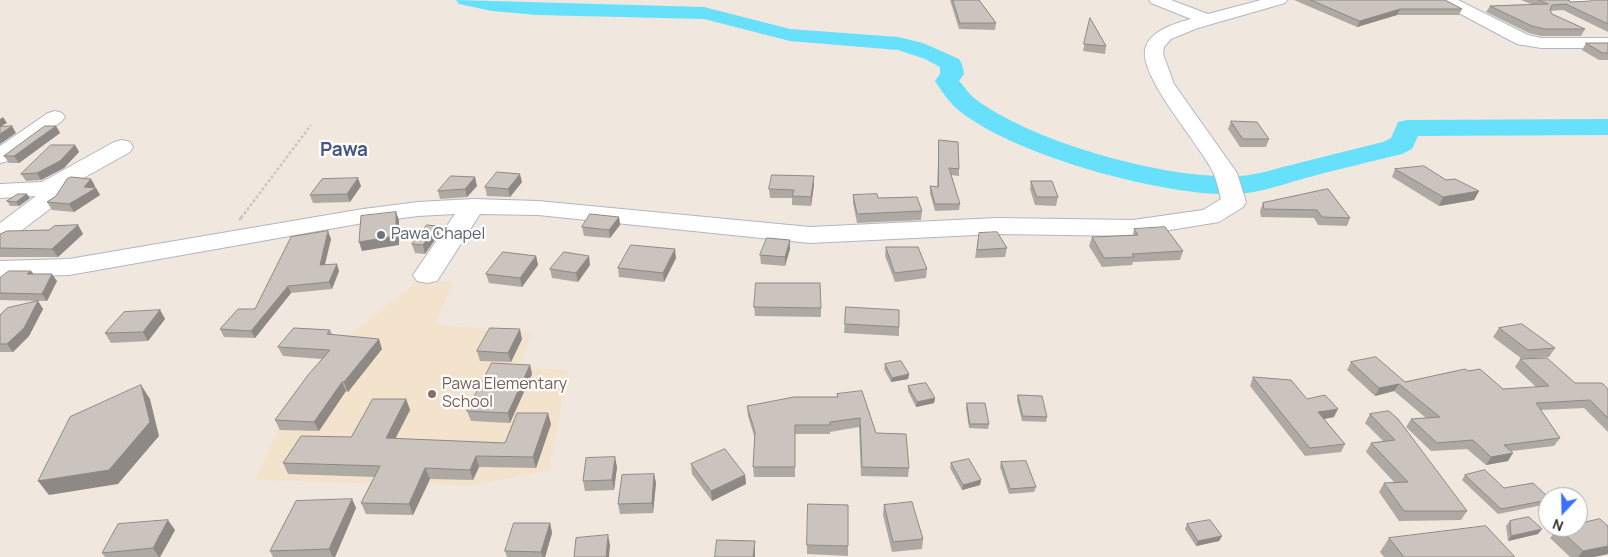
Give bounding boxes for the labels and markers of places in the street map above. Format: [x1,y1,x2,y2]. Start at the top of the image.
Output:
place label: Pawa Chapel [391,225,485,245]
marker: Pawa Chapel [375,229,387,241]
place label: Pawa Elementary School [442,375,567,413]
marker: Pawa Elementary School [426,388,438,400]

